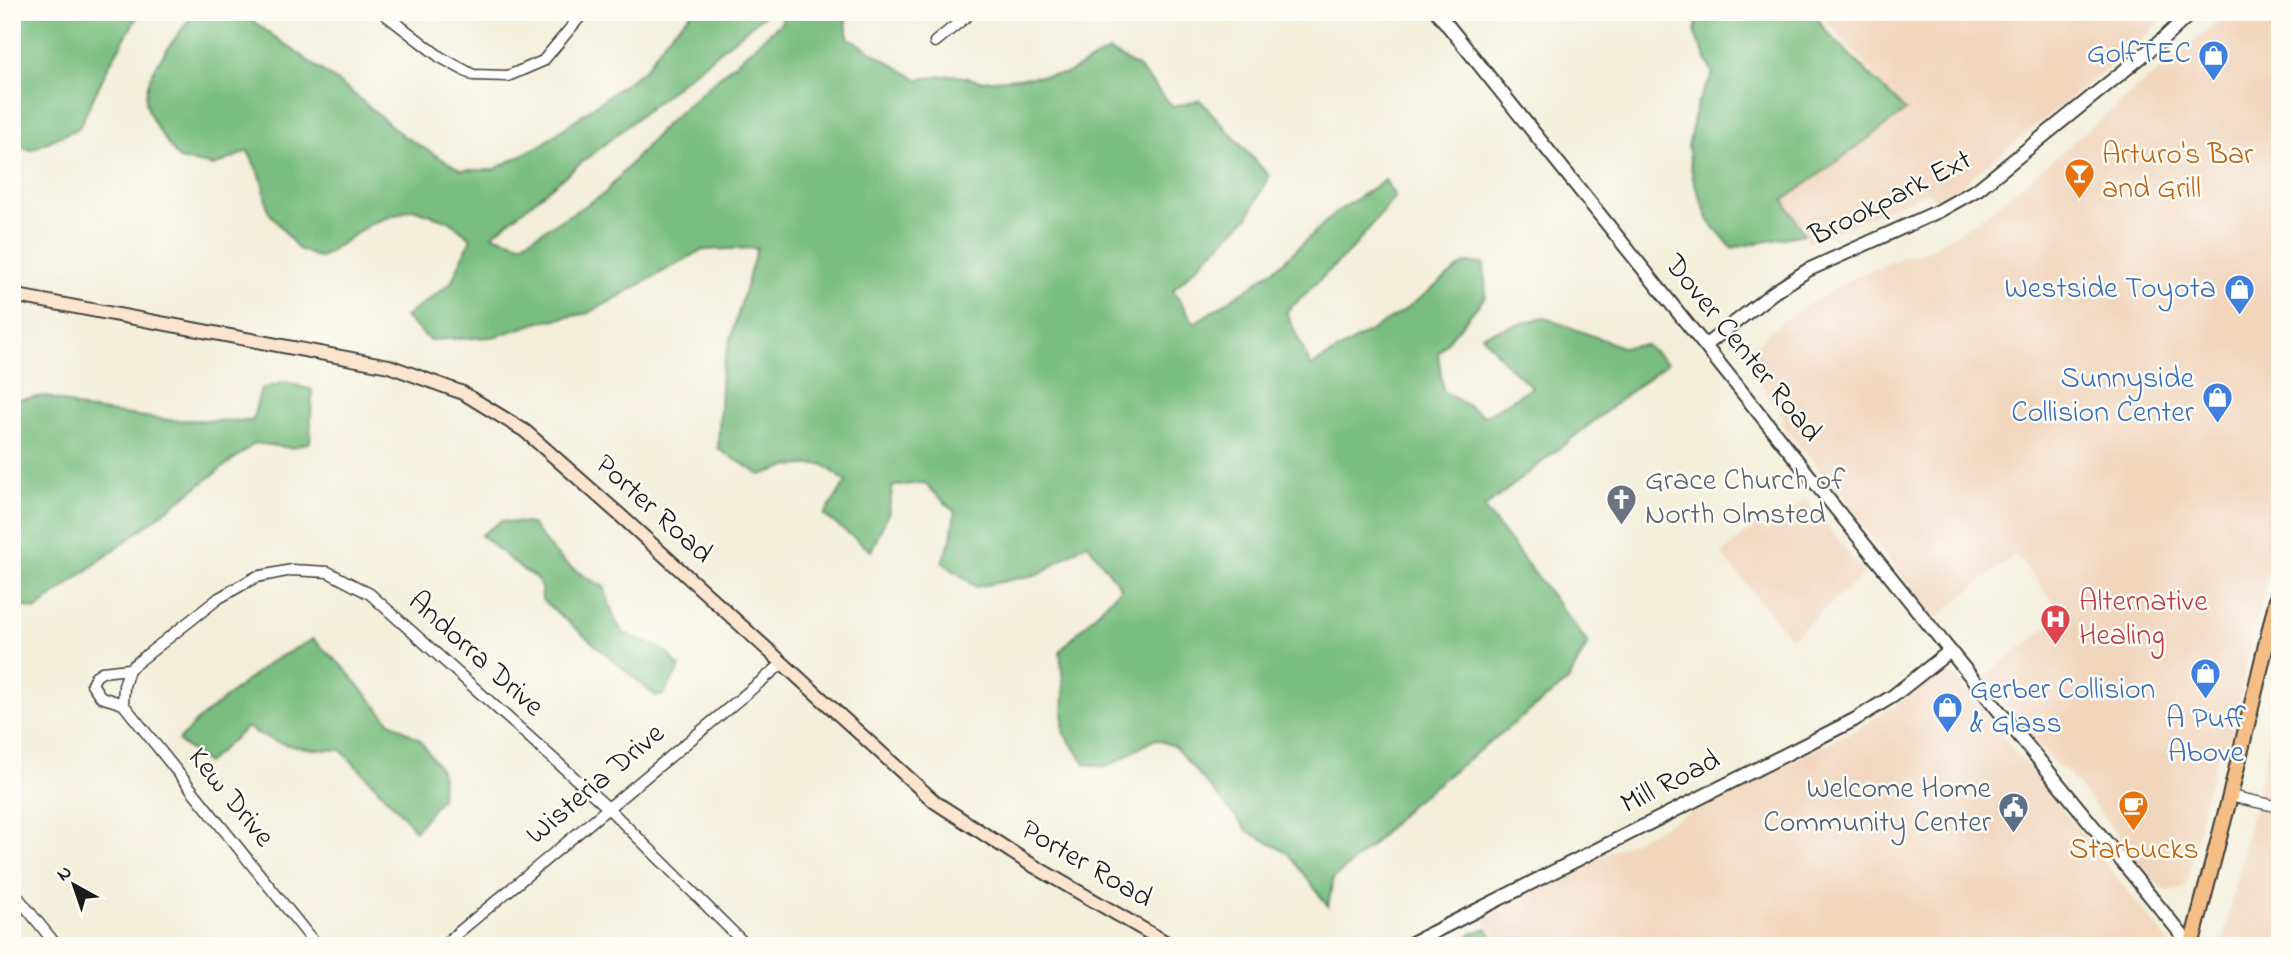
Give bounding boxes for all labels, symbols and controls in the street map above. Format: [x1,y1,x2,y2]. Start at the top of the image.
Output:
place label: GolfTEC [2087,33,2191,77]
shop icon: GolfTEC [2197,38,2231,82]
place label: Arturo's Bar and Grill [2102,134,2254,212]
street label: Brookpark Ext [1801,139,1980,259]
bar icon: Arturo's Bar and Grill [2062,156,2096,200]
street label: Dover Center Road [1652,245,1832,453]
place label: Westside Toyota [2004,268,2216,312]
shop icon: Westside Toyota [2222,273,2256,317]
place label: Sunnyside Collision Center [2011,358,2195,436]
shop icon: Sunnyside Collision Center [2200,380,2234,424]
street label: Porter Road [584,445,722,575]
place label: Grace Church of North Olmsted [1645,460,1845,538]
church icon: Grace Church of North Olmsted [1605,482,1639,526]
place label: Alternative Healing [2079,581,2208,659]
street label: Andorra Drive [397,582,554,729]
hospital icon: Alternative Healing [2039,603,2073,647]
shop icon: A Puff Above [2189,657,2223,701]
place label: Gerber Collision & Glass [1970,669,2155,747]
shop icon: Gerber Collision & Glass [1930,691,1964,735]
place label: A Puff Above [2166,698,2247,776]
street label: Wisteria Drive [517,713,676,856]
street label: Kew Drive [176,738,285,858]
street label: Mill Road [1614,739,1729,827]
place label: Welcome Home Community Center [1763,768,1992,846]
cafe icon: Starbucks [2117,788,2151,832]
public building icon: Welcome Home Community Center [1997,790,2031,834]
street label: Porter Road [1012,809,1160,921]
place label: Starbucks [2069,829,2199,873]
north arrow [38,850,108,920]
text: N [51,859,78,888]

